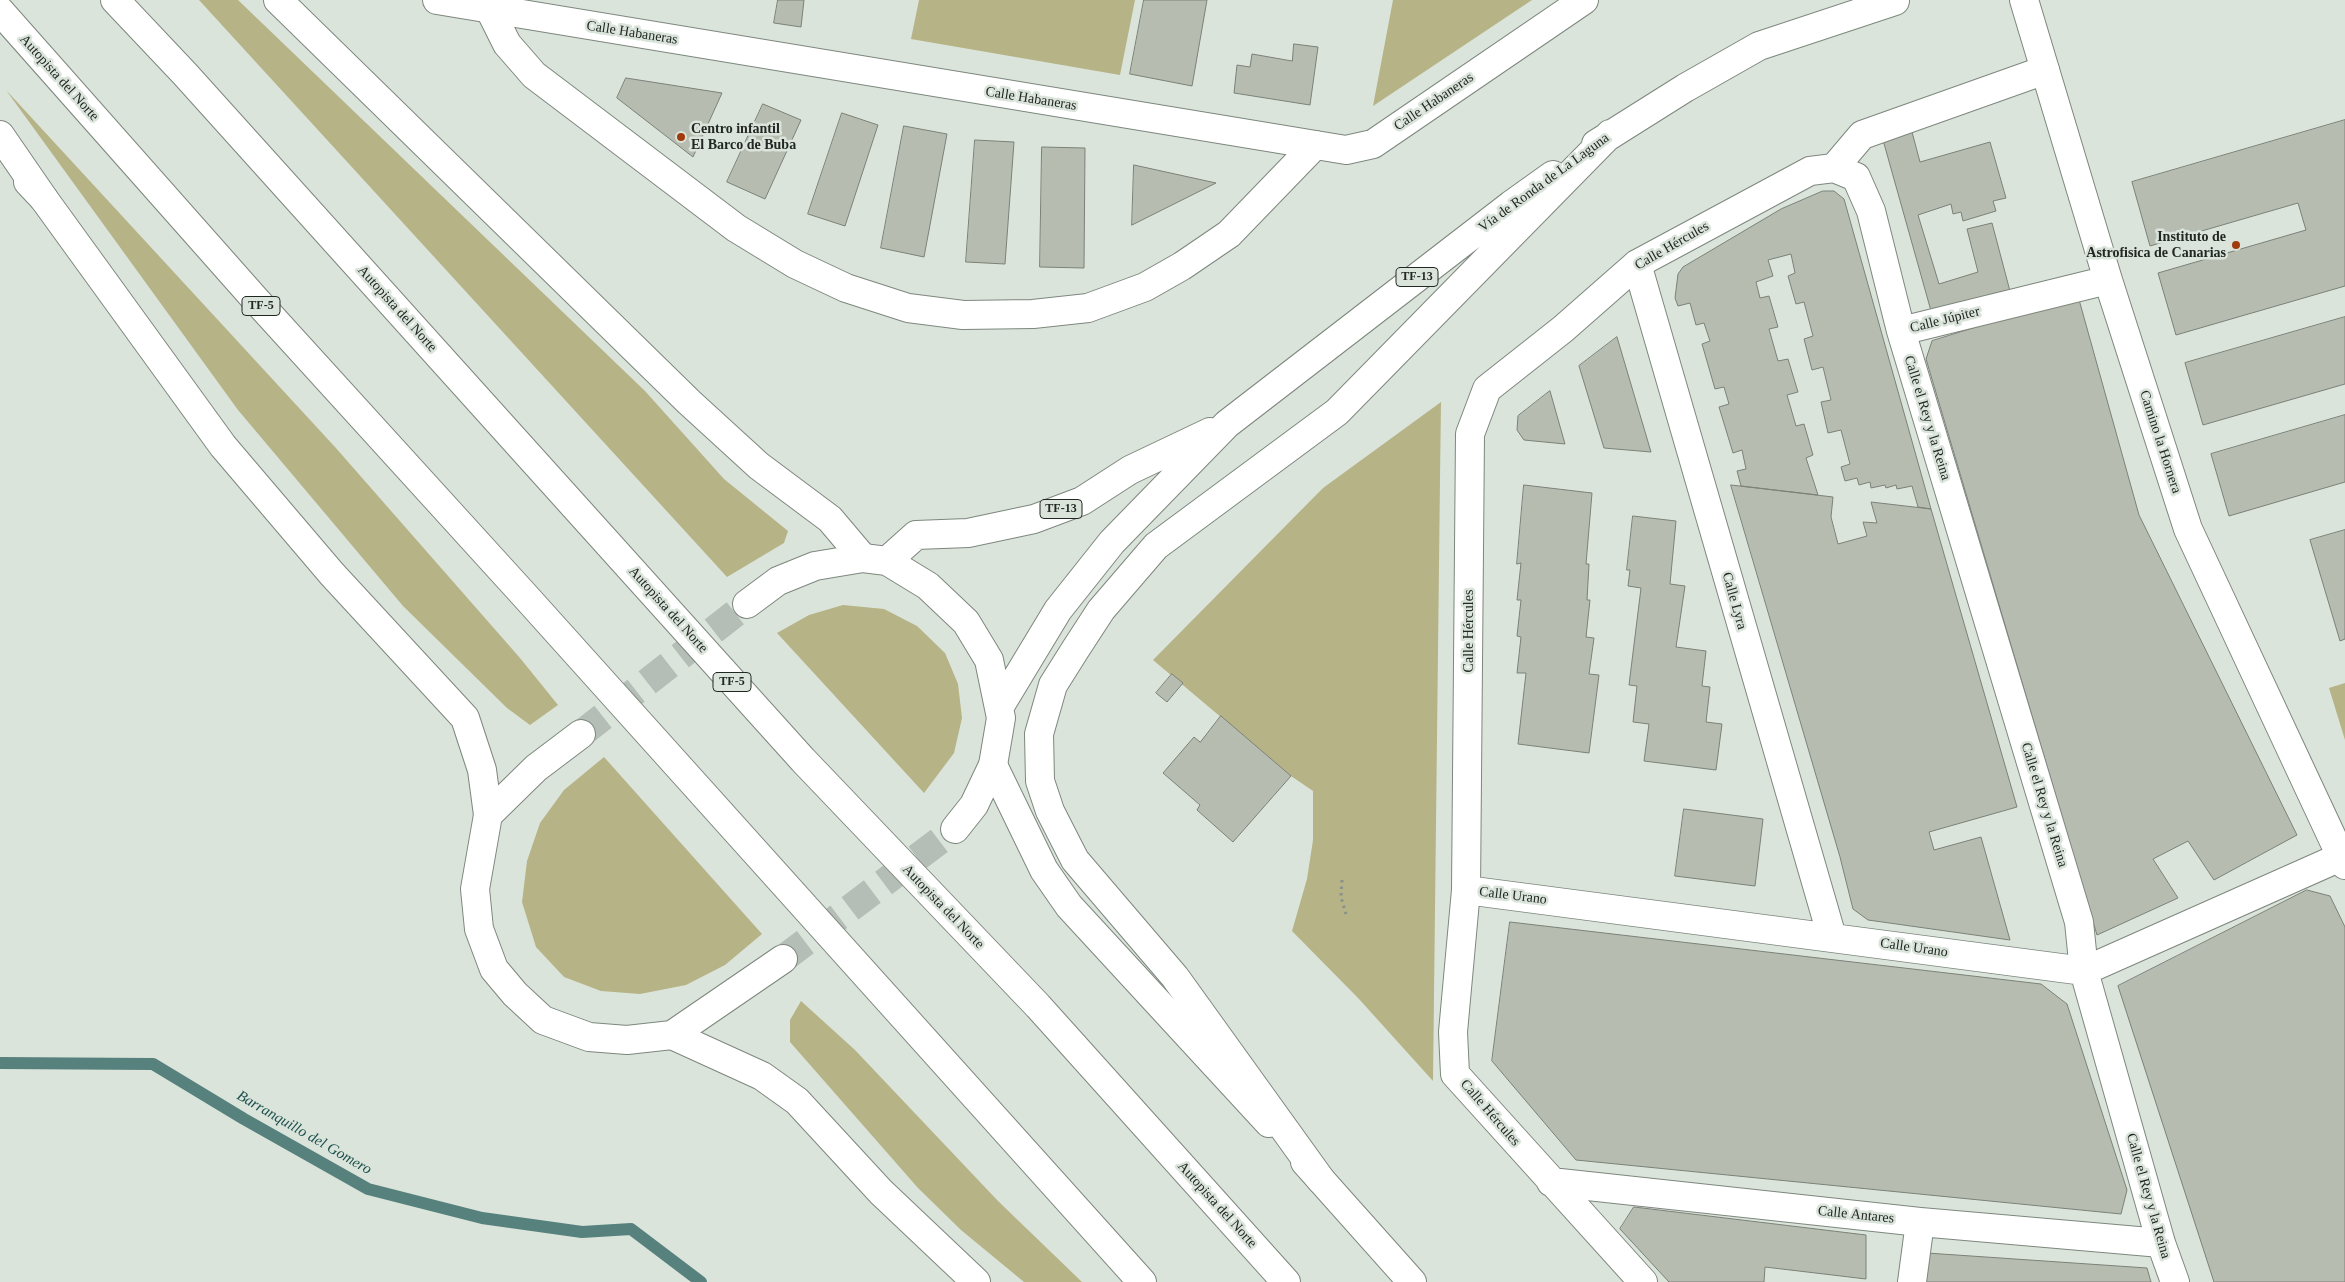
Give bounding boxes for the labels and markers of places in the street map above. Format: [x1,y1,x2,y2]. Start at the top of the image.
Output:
place label: Centro infantil El Barco de Buba [691,121,796,154]
marker: Centro infantil El Barco de Buba [675,131,687,143]
place label: Instituto de Astrofisica de Canarias [2086,229,2226,262]
marker: Instituto de Astrofisica de Canarias [2230,239,2242,251]

